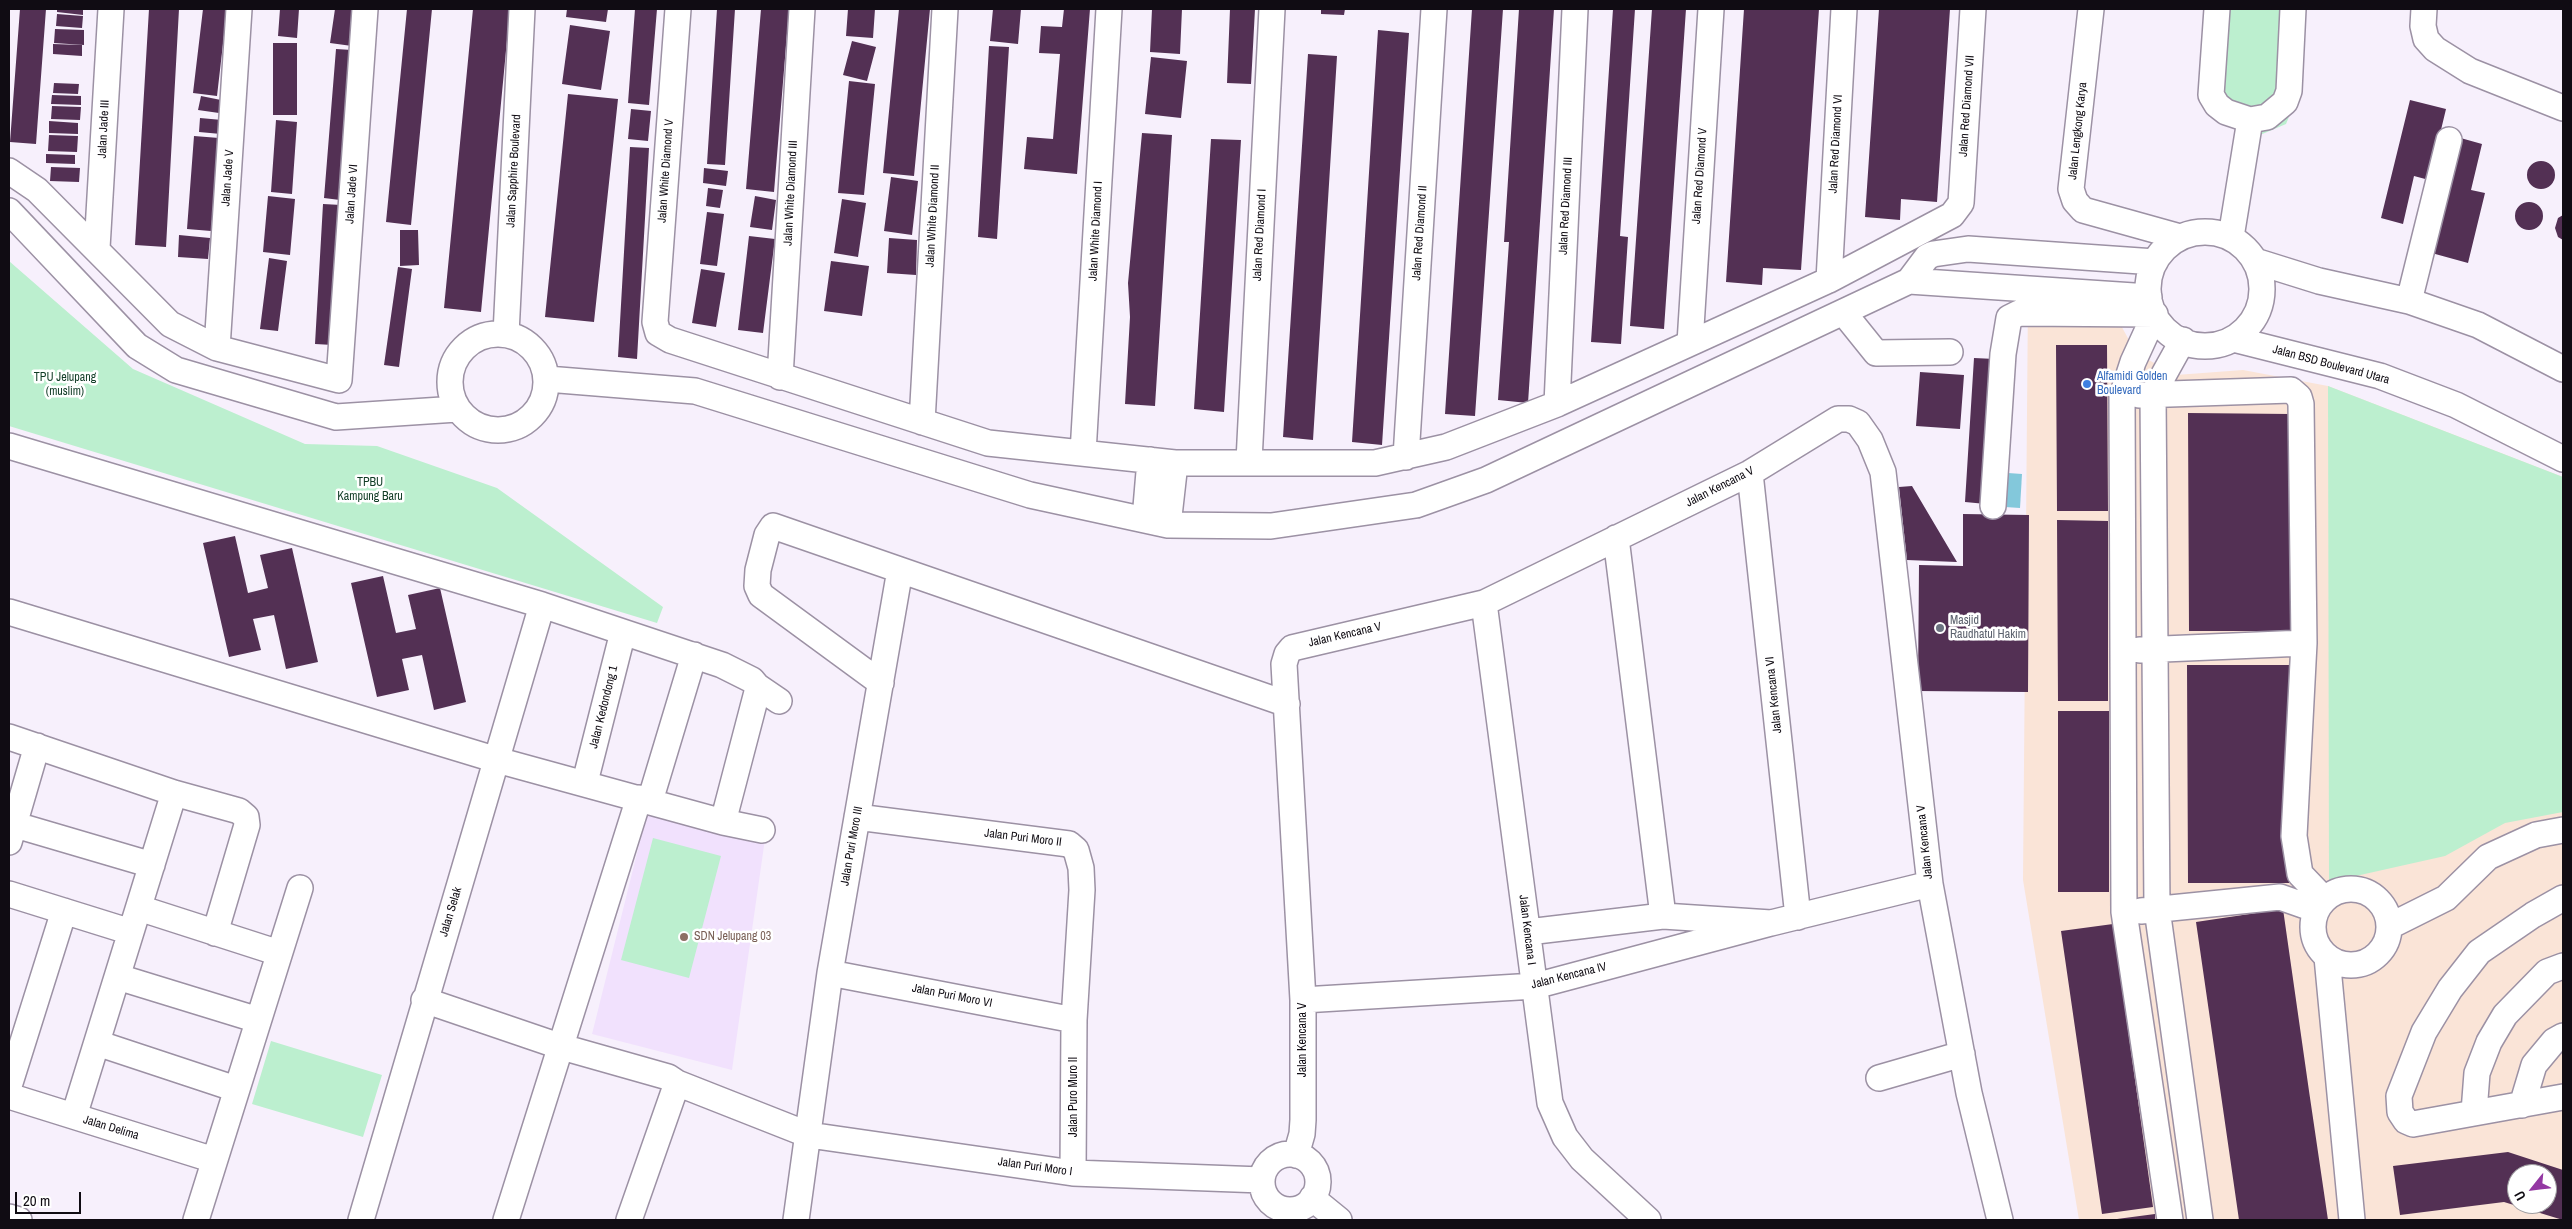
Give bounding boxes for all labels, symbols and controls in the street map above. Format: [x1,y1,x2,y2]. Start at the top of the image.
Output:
street label: Jalan Red Diamond VII [1956,55,1978,157]
street label: Jalan Lengkong Karya [2066,82,2090,180]
street label: Jalan Red Diamond VI [1826,94,1846,194]
street label: Jalan Jade III [95,99,113,159]
street label: Jalan Sapphire Boulevard [504,114,524,228]
street label: Jalan White Diamond V [655,119,677,223]
street label: Jalan Red Diamond V [1689,127,1711,225]
street label: Jalan White Diamond III [781,140,801,246]
street label: Jalan Jade V [219,149,237,207]
street label: Jalan Red Diamond III [1556,157,1576,255]
street label: Jalan Jade VI [343,164,361,224]
street label: Jalan White Diamond II [923,164,943,268]
street label: Jalan White Diamond I [1086,181,1106,281]
street label: Jalan Red Diamond II [1409,185,1431,281]
street label: Jalan Red Diamond I [1250,188,1270,282]
street label: Jalan BSD Boulevard Utara [2271,342,2391,388]
place label: Alfamidi Golden Boulevard [2097,370,2168,398]
park label: TPU Jelupang (muslim) [34,371,96,399]
marker: Alfamidi Golden Boulevard [2081,378,2093,390]
street label: Jalan Kencana V [1684,464,1756,510]
park label: TPBU Kampung Baru [337,476,403,504]
place label: Masjid Raudhatul Hakim [1950,614,2026,642]
street label: Jalan Kencana V [1307,620,1383,650]
marker: Masjid Raudhatul Hakim [1934,622,1946,634]
street label: Jalan Kencana VI [1763,656,1785,734]
street label: Jalan Kedondong 1 [587,664,621,750]
street label: Jalan Kencana V [1914,804,1936,880]
street label: Jalan Puri Moro III [838,805,866,887]
street label: Jalan Puri Moro II [984,826,1062,850]
street label: Jalan Selak [437,886,465,938]
street label: Jalan Kencana I [1516,894,1538,966]
place label: SDN Jelupang 03 [694,930,771,944]
marker: SDN Jelupang 03 [678,931,690,943]
street label: Jalan Kencana IV [1530,960,1608,992]
street label: Jalan Puri Moro VI [911,981,993,1011]
street label: Jalan Kencana V [1296,1003,1310,1077]
street label: Jalan Puro Muro II [1067,1057,1081,1137]
street label: Jalan Delima [81,1113,141,1143]
street label: Jalan Puri Moro I [997,1155,1073,1179]
north arrow [2507,1164,2557,1214]
scale bar [18,1182,84,1214]
text: U [2510,1188,2530,1204]
text: 20 m [23,1190,50,1211]

